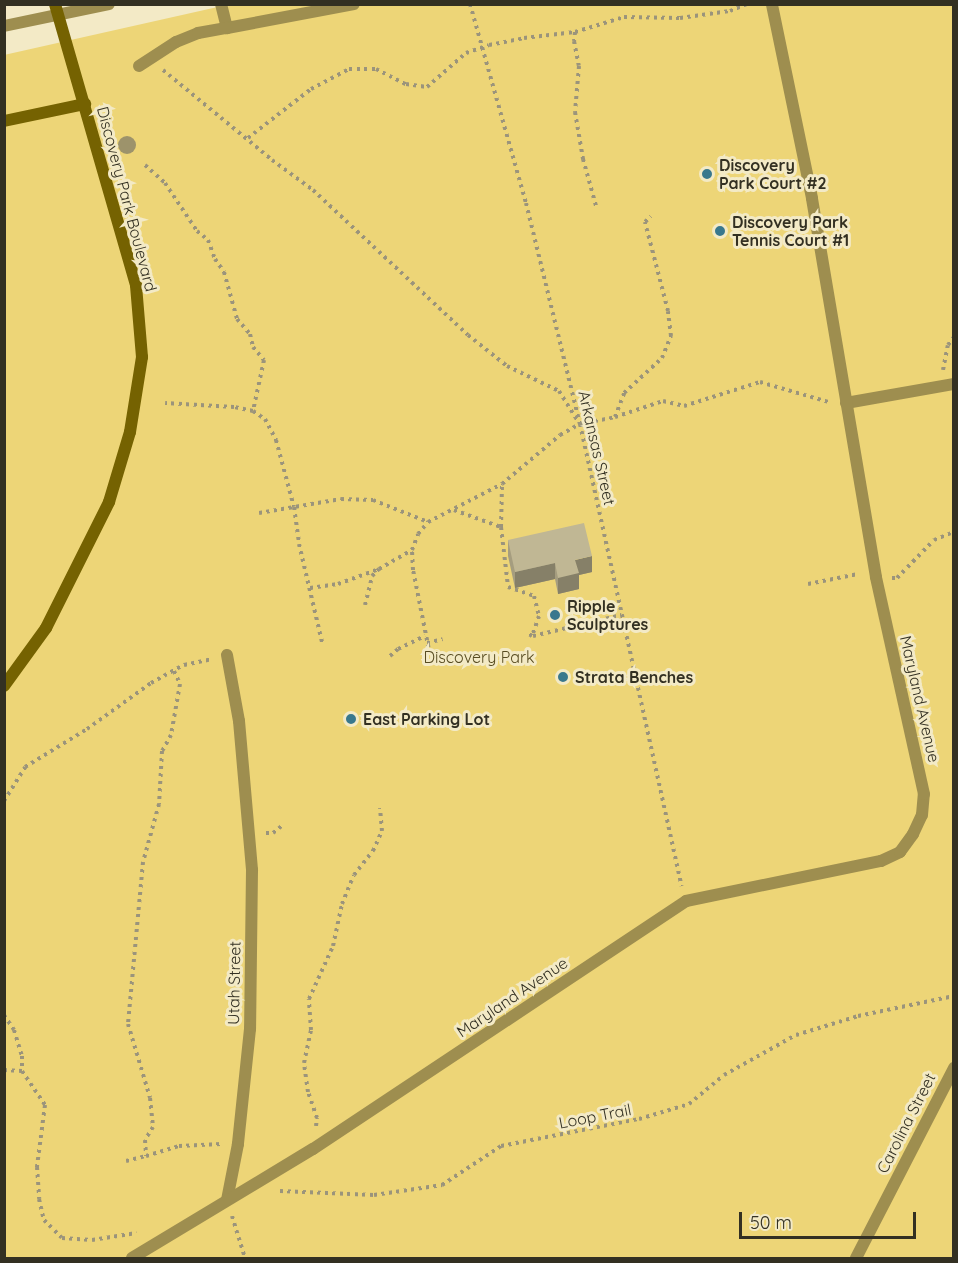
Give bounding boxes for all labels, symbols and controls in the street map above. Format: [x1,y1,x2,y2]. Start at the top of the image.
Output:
street label: Discovery Park Boulevard [93,104,161,294]
place label: Discovery Park Court #2 [719,155,827,193]
marker: Discovery Park Court #2 [700,167,714,181]
place label: Discovery Park Tennis Court #1 [732,212,849,250]
marker: Discovery Park Tennis Court #1 [713,224,727,238]
street label: Arkansas Street [574,389,620,507]
place label: Ripple Sculptures [567,596,648,634]
marker: Ripple Sculptures [548,608,562,622]
street label: Maryland Avenue [896,634,944,764]
park label: Discovery Park [423,647,535,667]
place label: Strata Benches [575,667,693,687]
marker: Strata Benches [556,670,570,684]
place label: East Parking Lot [363,709,490,729]
marker: East Parking Lot [344,712,358,726]
street label: Utah Street [224,941,244,1025]
street label: Maryland Avenue [453,953,571,1041]
street label: Carolina Street [873,1070,939,1176]
street label: Loop Trail [557,1100,633,1132]
scale bar [742,1200,919,1238]
text: 50 m [750,1211,792,1234]

